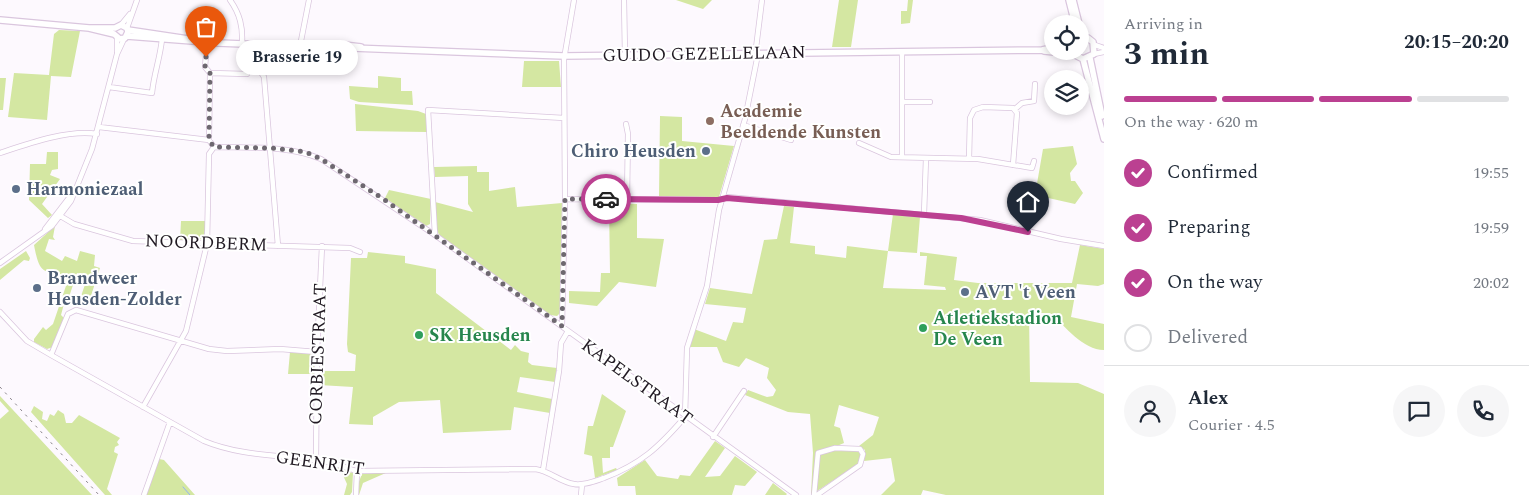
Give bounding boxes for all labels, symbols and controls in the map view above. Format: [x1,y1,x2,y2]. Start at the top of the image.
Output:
pin [185,6,227,57]
text: Arriving in [1124,12,1203,36]
icon: bag [192,13,220,41]
map controls [1044,15,1089,115]
button: locate [1044,15,1089,60]
text: 20:15–20:20 [1404,28,1509,57]
text: 3 min [1124,30,1209,79]
street label: GUIDO GEZELLELAAN [602,39,806,69]
callout: Brasserie 19 [236,40,358,74]
text: Brasserie 19 [252,45,342,69]
button: layers [1044,70,1089,115]
place label: Academie Beeldende Kunsten [720,98,881,146]
text: On the way · 620 m [1124,110,1258,134]
marker: Academie Beeldende Kunsten [704,115,716,127]
place label: Chiro Heusden [571,138,696,165]
marker: Chiro Heusden [700,145,712,157]
text: Confirmed [1167,158,1258,187]
icon: check [1124,159,1152,187]
text: 19:55 [1473,161,1509,185]
courier [581,174,631,224]
place label: Harmoniezaal [26,176,144,203]
pin [1007,181,1049,232]
marker: Harmoniezaal [10,183,22,195]
icon: car [592,185,620,213]
icon: home [1014,188,1042,216]
text: Preparing [1167,213,1251,242]
icon: check [1124,214,1152,242]
text: 19:59 [1473,216,1509,240]
street label: NOORDBERM [144,227,268,259]
place label: Brandweer Heusden-Zolder [47,265,182,313]
text: On the way [1167,268,1263,297]
icon: check [1124,269,1152,297]
text: 20:02 [1473,271,1509,295]
place label: AVT 't Veen [975,279,1076,306]
marker: Brandweer Heusden-Zolder [31,282,43,294]
street label: CORBIESTRAAT [302,283,334,425]
marker: AVT 't Veen [959,286,971,298]
place label: Atletiekstadion De Veen [933,305,1062,353]
place label: SK Heusden [429,322,531,349]
marker: Atletiekstadion De Veen [917,322,929,334]
text: Delivered [1167,323,1248,352]
marker: SK Heusden [413,329,425,341]
street label: KAPELSTRAAT [576,332,698,432]
text: Alex [1188,384,1229,413]
button: person [1124,385,1176,437]
button: chat [1393,385,1445,437]
button: phone [1457,385,1509,437]
text: Courier · 4.5 [1188,413,1275,437]
street label: GEENRIJT [274,443,366,483]

